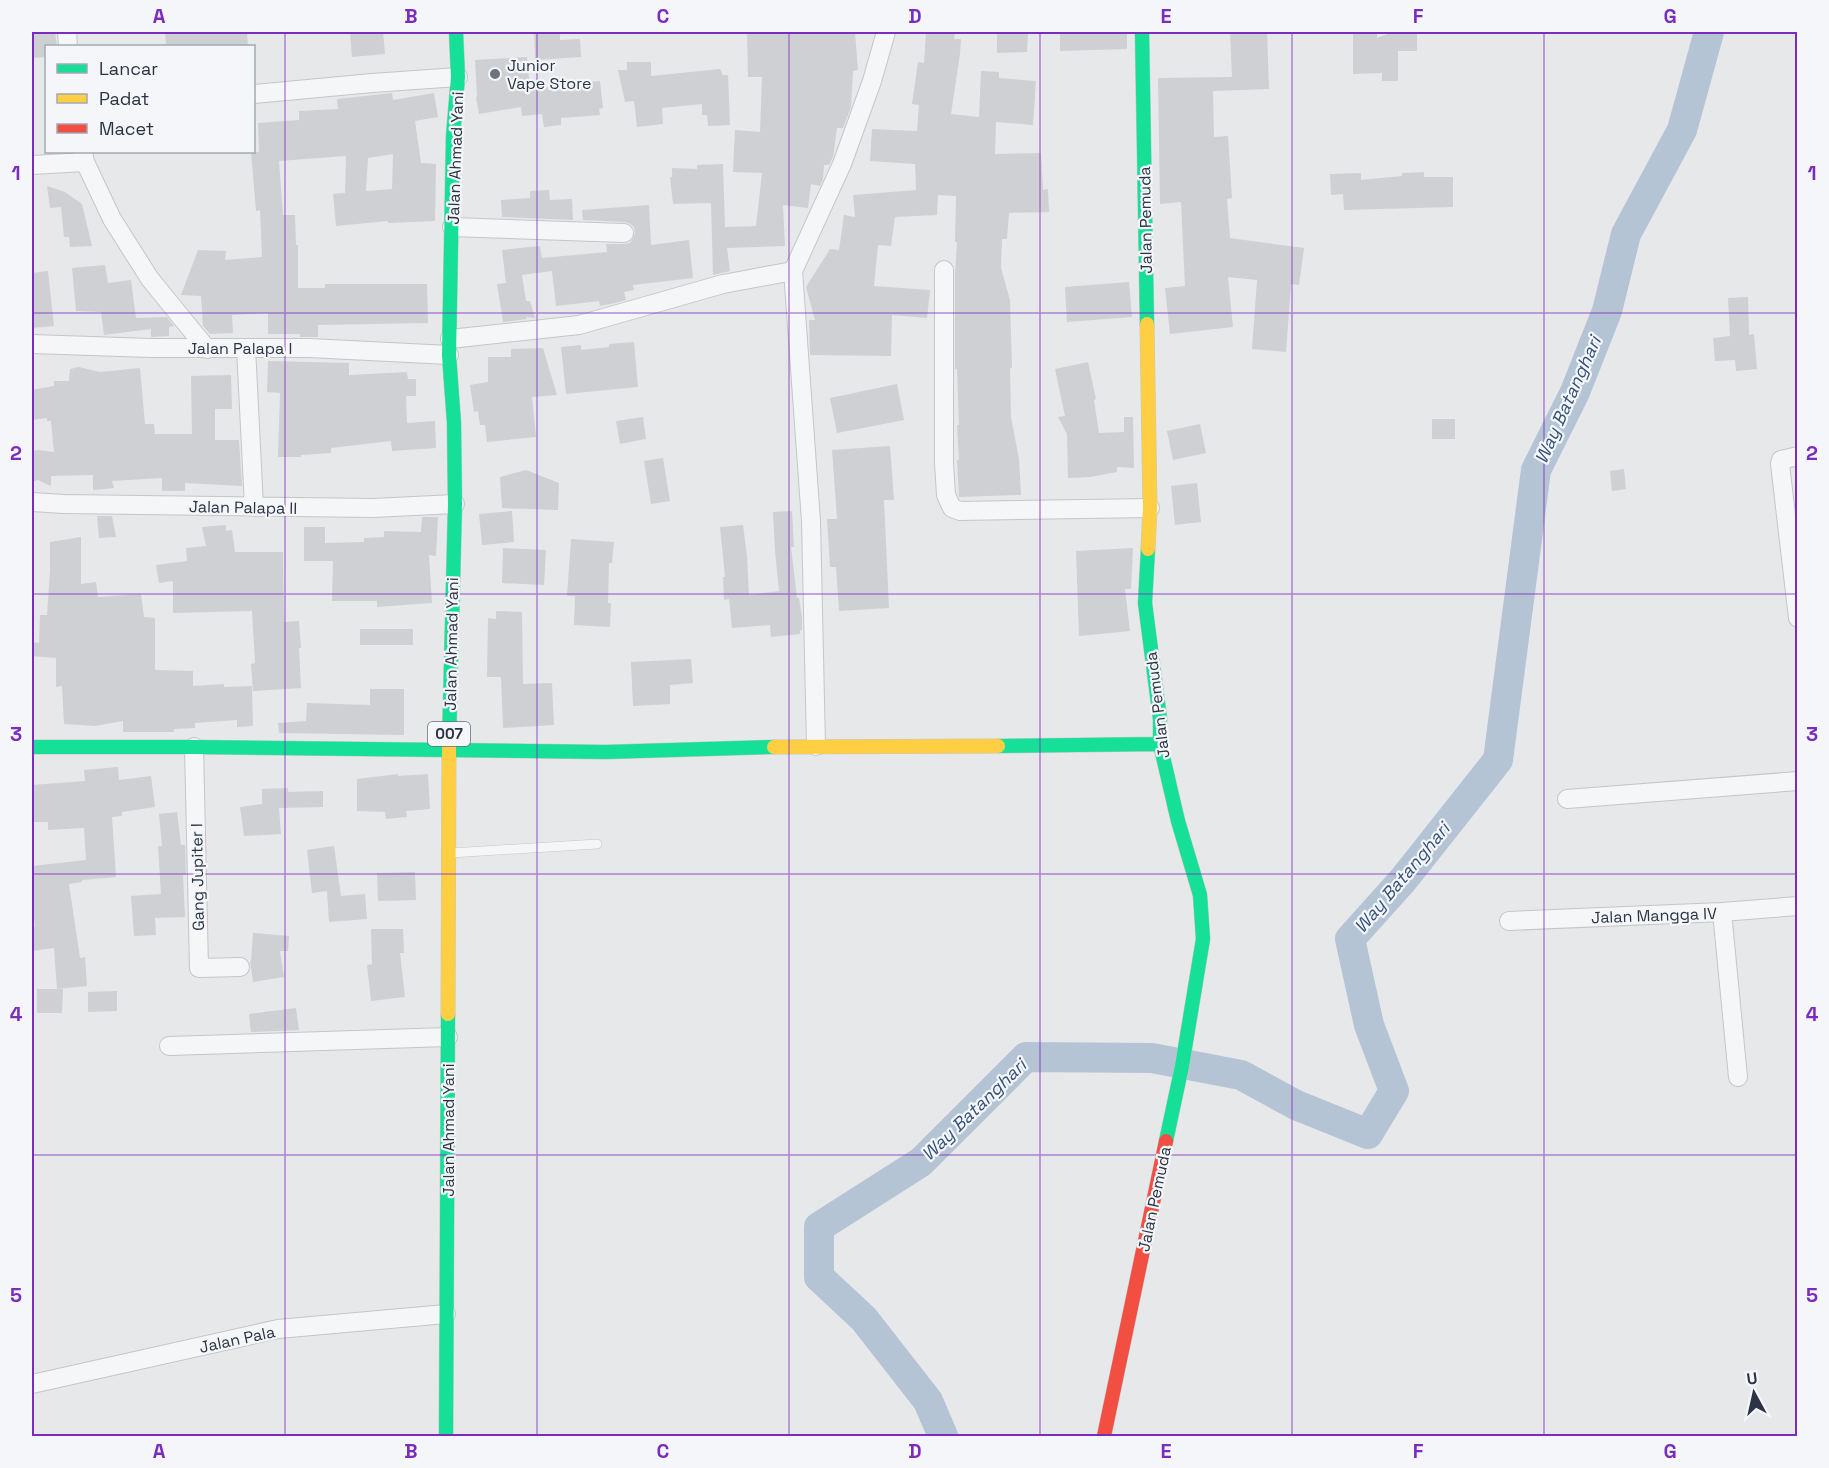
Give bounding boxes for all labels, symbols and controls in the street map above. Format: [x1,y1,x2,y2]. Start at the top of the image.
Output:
text: A [153,3,166,29]
text: B [404,3,418,29]
text: C [657,3,670,29]
text: D [908,3,922,29]
text: E [1160,3,1172,29]
text: F [1413,3,1424,29]
text: G [1663,3,1677,29]
legend [45,45,255,153]
place label: Junior Vape Store [507,55,591,94]
text: Lancar [99,57,158,80]
marker: Junior Vape Store [488,67,502,81]
text: Padat [99,87,149,110]
street label: Jalan Ahmad Yani [443,91,468,225]
text: Macet [99,117,154,140]
text: 1 [11,160,21,186]
text: 1 [1807,160,1817,186]
street label: Jalan Pemuda [1134,166,1157,274]
water label: Way Batanghari [1529,330,1607,467]
street label: Jalan Palapa I [188,338,292,359]
text: 2 [10,440,22,466]
text: 2 [1806,440,1818,466]
street label: Jalan Palapa II [189,496,297,519]
street label: Jalan Ahmad Yani [440,577,463,711]
street label: Jalan Pemuda [1141,651,1174,759]
text: 3 [10,721,22,747]
text: 3 [1806,721,1818,747]
road number: 007 [428,722,470,746]
water label: Way Batanghari [1349,816,1456,937]
street label: Gang Jupiter I [186,823,209,931]
street label: Jalan Mangga IV [1591,903,1717,928]
text: 4 [10,1001,23,1027]
text: 4 [1806,1001,1819,1027]
water label: Way Batanghari [916,1052,1033,1165]
street label: Jalan Ahmad Yani [438,1063,459,1197]
street label: Jalan Pemuda [1133,1145,1176,1254]
text: 5 [10,1282,22,1308]
text: 5 [1806,1282,1818,1308]
street label: Jalan Pala [197,1321,277,1358]
north arrow [1724,1363,1784,1423]
text: U [1745,1367,1759,1390]
text: A [153,1438,166,1464]
text: B [404,1438,418,1464]
text: C [657,1438,670,1464]
text: D [908,1438,922,1464]
text: E [1160,1438,1172,1464]
text: F [1413,1438,1424,1464]
text: G [1663,1438,1677,1464]

